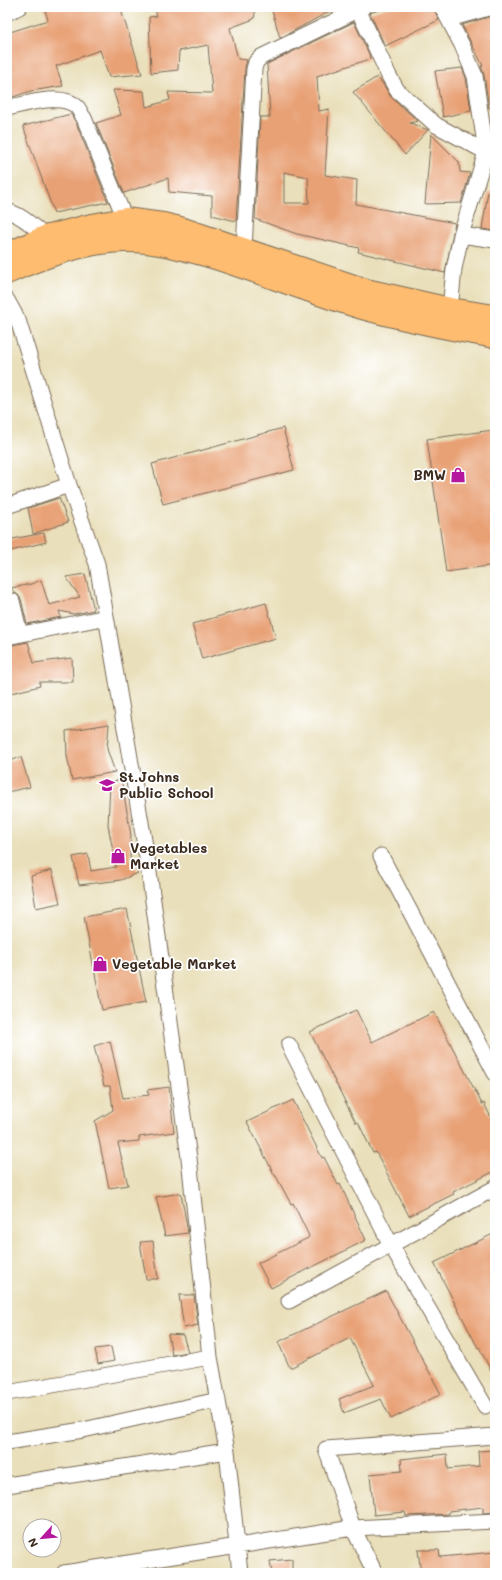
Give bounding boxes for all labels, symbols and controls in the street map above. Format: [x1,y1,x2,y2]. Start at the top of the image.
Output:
place label: BMW [413,465,446,484]
shop icon: BMW [449,466,467,484]
place label: St.Johns Public School [119,767,213,802]
school or university icon: St.Johns Public School [98,776,116,794]
place label: Vegetables Market [130,838,207,873]
shop icon: Vegetables Market [109,847,127,865]
place label: Vegetable Market [112,954,237,973]
shop icon: Vegetable Market [91,955,109,973]
north arrow [22,1518,62,1558]
text: N [24,1536,41,1550]

